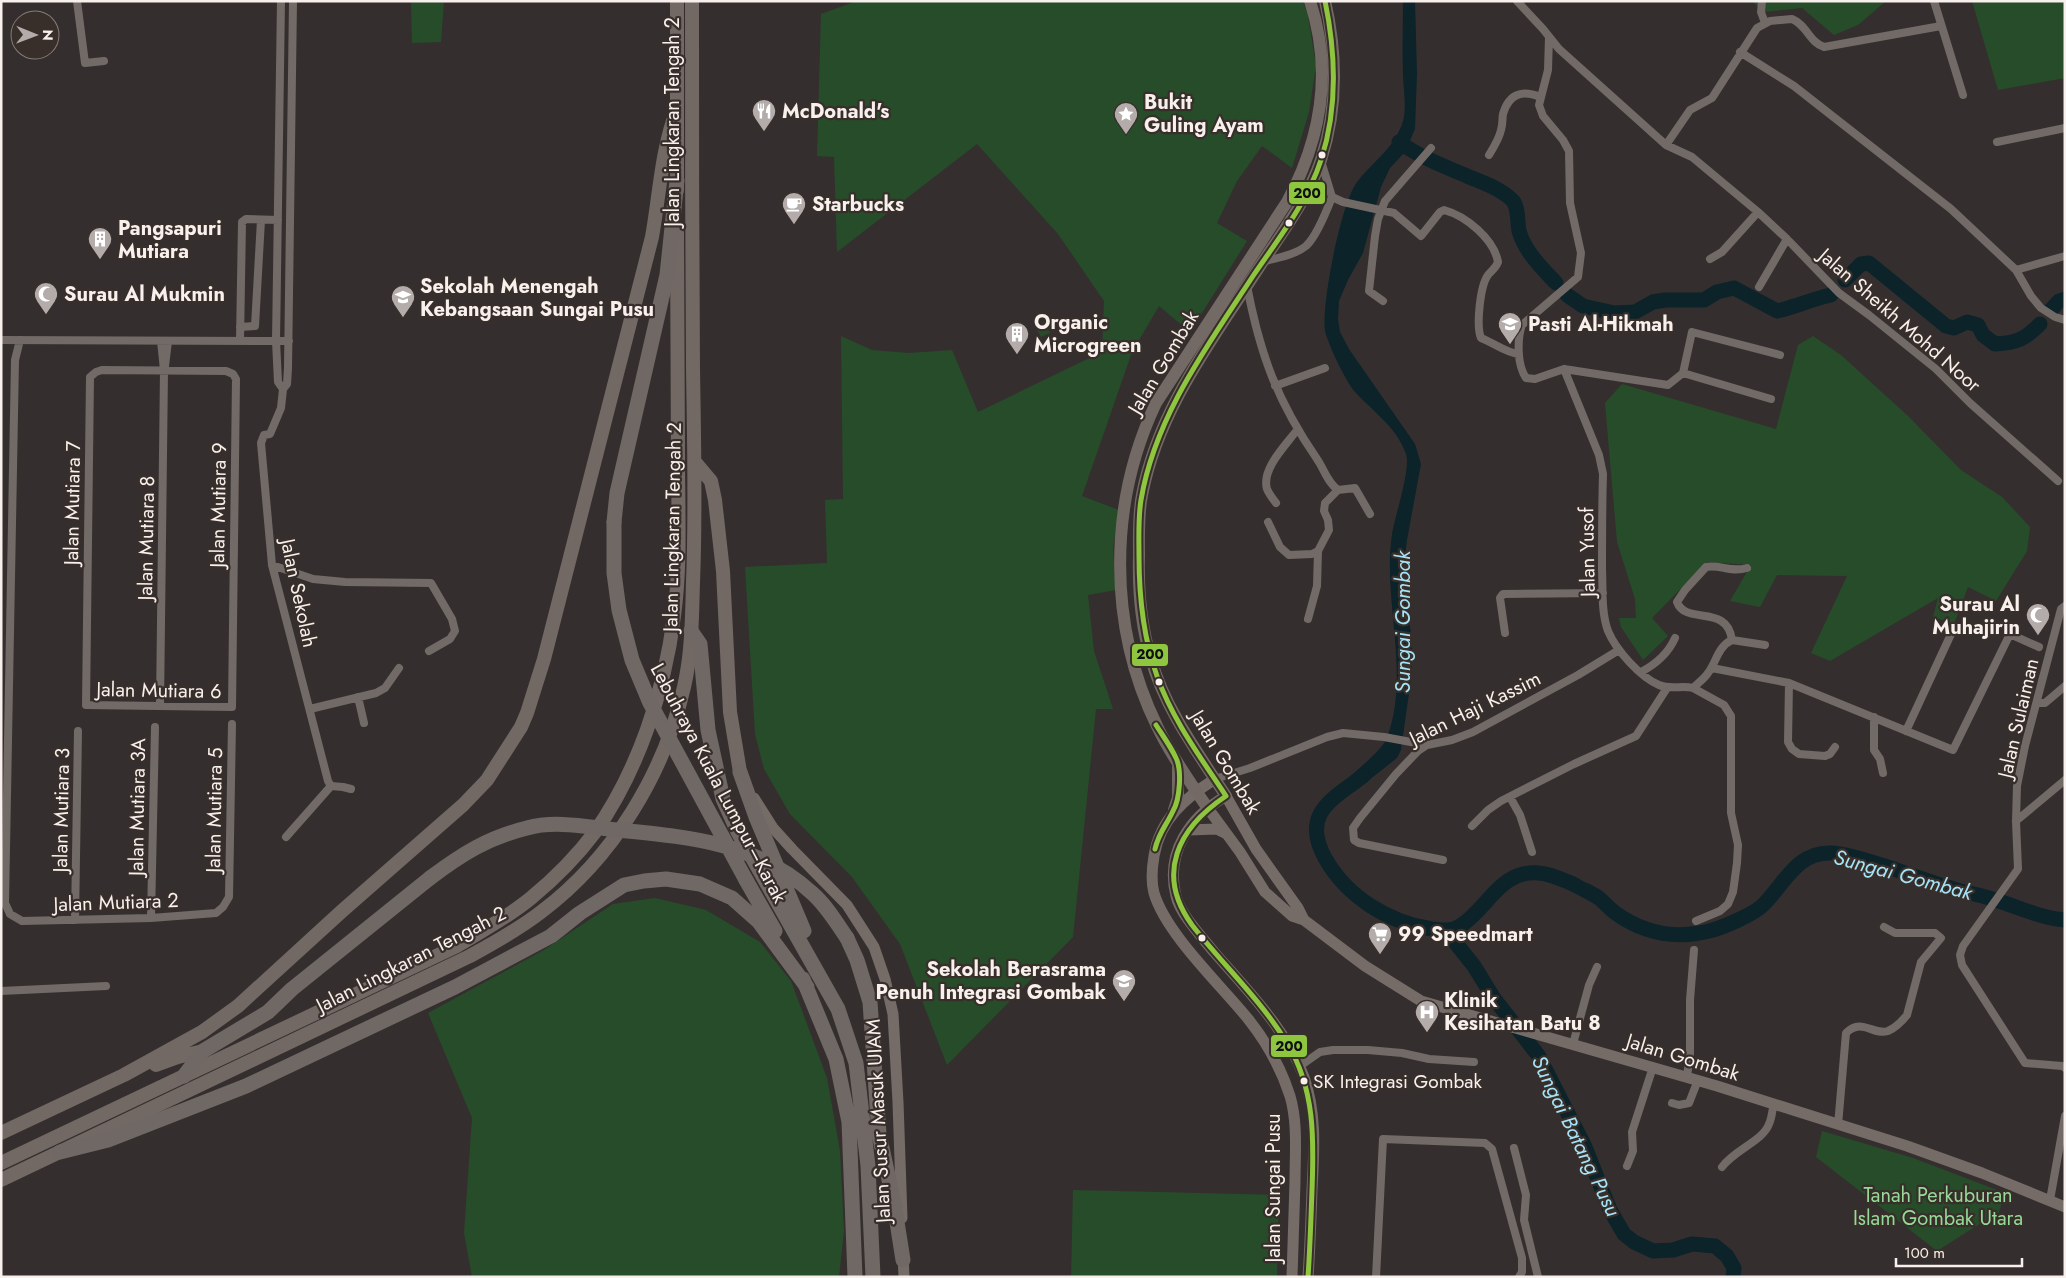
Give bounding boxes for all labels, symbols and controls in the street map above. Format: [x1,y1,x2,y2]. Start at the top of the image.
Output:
north arrow [10,10,60,60]
street label: Jalan Lingkaran Tengah 2 [658,17,687,230]
text: N [38,29,58,41]
place label: Bukit Guling Ayam [1144,88,1264,140]
place label: McDonald's [782,97,889,126]
restaurant icon: McDonald's [751,98,777,132]
place icon: Bukit Guling Ayam [1113,101,1139,135]
unlabelled marker [1317,150,1327,160]
line badge: 200 [1288,181,1326,205]
text: 200 [1293,183,1321,203]
place label: Starbucks [812,190,904,219]
cafe icon: Starbucks [781,191,807,225]
place label: Pangsapuri Mutiara [118,214,222,266]
unlabelled marker [1284,218,1294,228]
building icon: Pangsapuri Mutiara [87,226,113,260]
street label: Jalan Sheikh Mohd Noor [1810,240,1987,399]
place label: Sekolah Menengah Kebangsaan Sungai Pusu [420,272,654,324]
place label: Surau Al Mukmin [64,280,225,309]
mosque icon: Surau Al Mukmin [33,281,59,315]
school or university icon: Sekolah Menengah Kebangsaan Sungai Pusu [390,284,416,318]
street label: Jalan Gombak [1119,304,1206,422]
place label: Organic Microgreen [1034,308,1141,360]
place label: Pasti Al-Hikmah [1528,310,1674,339]
school or university icon: Pasti Al-Hikmah [1497,311,1523,345]
building icon: Organic Microgreen [1004,321,1030,355]
street label: Jalan Lingkaran Tengah 2 [656,422,689,635]
street label: Jalan Mutiara 7 [57,440,88,568]
street label: Jalan Mutiara 9 [203,442,234,571]
street label: Jalan Mutiara 8 [131,475,162,604]
street label: Jalan Yusof [1572,505,1603,600]
street label: Jalan Sekolah [272,533,324,650]
water label: Sungai Gombak [1388,550,1418,693]
place label: Surau Al Muhajirin [1932,590,2020,642]
mosque icon: Surau Al Muhajirin [2025,602,2051,636]
line badge: 200 [1131,643,1169,667]
text: 200 [1136,644,1164,664]
street label: Jalan Sulaiman [1990,656,2046,784]
street label: Lebuhraya Kuala Lumpur–Karak [643,658,794,909]
street label: Jalan Haji Kassim [1402,664,1546,754]
street label: Jalan Mutiara 6 [93,675,222,706]
unlabelled marker [1154,677,1164,687]
street label: Jalan Gombak [1181,702,1268,820]
street label: Jalan Mutiara 3A [122,737,153,879]
street label: Jalan Mutiara 3 [46,747,77,876]
street label: Jalan Mutiara 5 [199,747,230,876]
water label: Sungai Gombak [1830,842,1977,908]
street label: Jalan Mutiara 2 [50,886,179,919]
street label: Jalan Lingkaran Tengah 2 [309,899,511,1021]
place label: 99 Speedmart [1398,920,1533,949]
supermarket icon: 99 Speedmart [1367,921,1393,955]
unlabelled marker [1197,933,1207,943]
place label: Sekolah Berasrama Penuh Integrasi Gombak [876,955,1106,1007]
school or university icon: Sekolah Berasrama Penuh Integrasi Gombak [1111,968,1137,1002]
place label: Klinik Kesihatan Batu 8 [1444,986,1601,1038]
hospital icon: Klinik Kesihatan Batu 8 [1414,999,1440,1033]
street label: Jalan Susur Masuk UIAM [859,1018,898,1227]
street label: Jalan Gombak [1620,1026,1743,1089]
line badge: 200 [1270,1034,1308,1058]
text: 200 [1275,1036,1303,1056]
water label: Sungai Batang Pusu [1524,1050,1628,1222]
place label: SK Integrasi Gombak [1313,1068,1482,1095]
marker: SK Integrasi Gombak [1299,1076,1309,1086]
street label: Jalan Sungai Pusu [1259,1114,1288,1265]
park label: Tanah Perkuburan Islam Gombak Utara [1853,1181,2023,1233]
scale bar [1896,1236,2022,1268]
text: 100 m [1904,1242,1945,1264]

